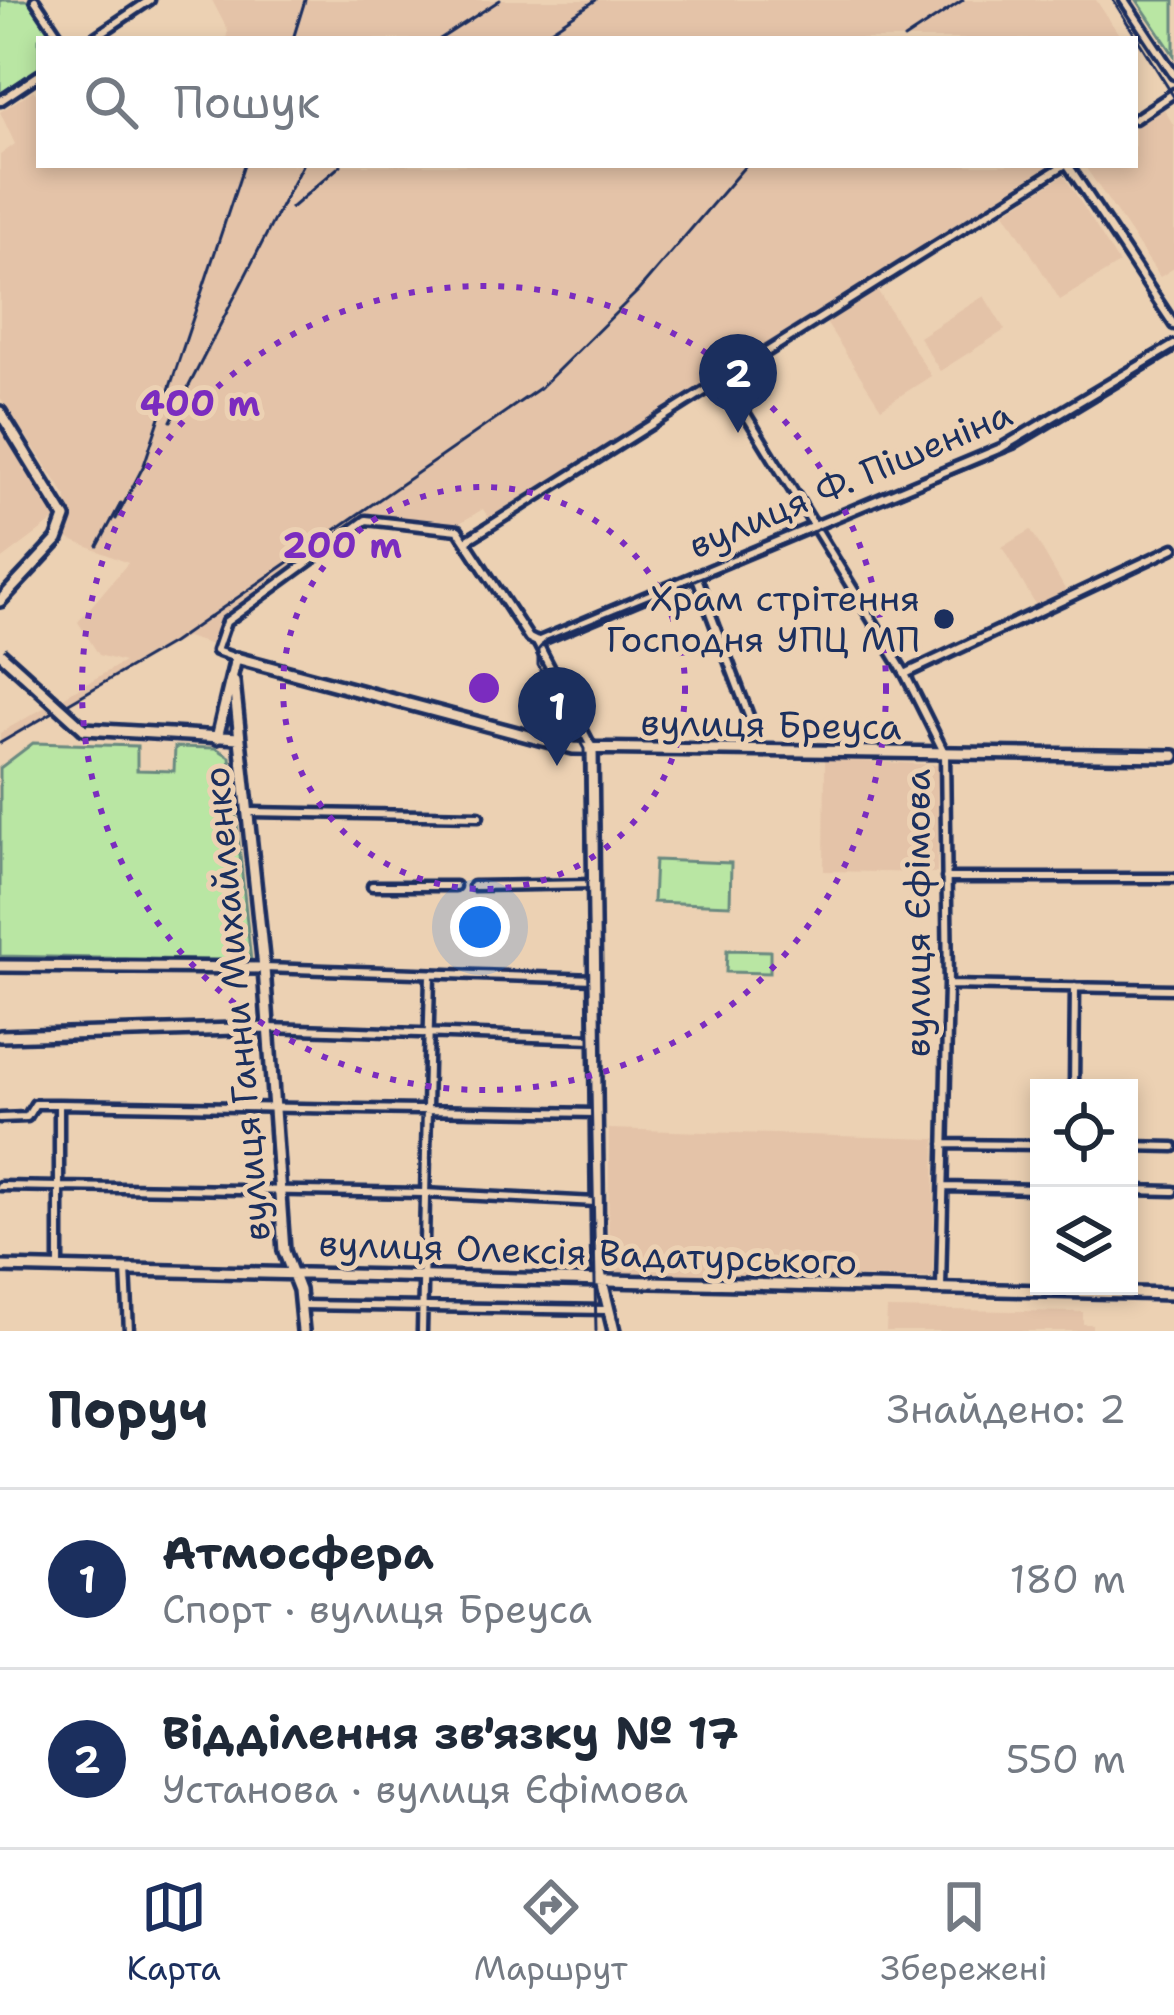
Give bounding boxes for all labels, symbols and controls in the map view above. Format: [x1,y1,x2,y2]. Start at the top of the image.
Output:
search box [36,36,1138,168]
icon: search [78,69,144,135]
text: Пошук [174,72,320,132]
pin: 2 [699,334,777,433]
text: 400 m [140,379,261,428]
street label: вулиця Ф. Пішеніна [681,389,1019,570]
text: 200 m [282,521,402,570]
place label: Храм стрітення Господня УПЦ МП [606,574,920,664]
marker: Храм стрітення Господня УПЦ МП [931,606,957,632]
centre of rings [463,667,505,709]
pin: 1 [518,667,596,766]
street label: вулиця Бреуса [640,698,902,751]
street label: вулиця Ганни Михайленко [191,765,282,1243]
street label: вулиця Єфімова [893,769,942,1057]
your location [450,897,510,957]
map controls [1030,1079,1138,1295]
button: locate [1030,1079,1138,1187]
button: layers [1030,1187,1138,1295]
street label: вулиця Олексія Вадатурського [318,1219,858,1286]
text: Поруч [48,1375,208,1443]
text: Знайдено: 2 [887,1383,1126,1435]
text: Атмосфера [162,1523,434,1583]
text: 1 [78,1553,96,1605]
text: 180 m [1010,1553,1126,1605]
text: Спорт · вулиця Бреуса [162,1583,592,1635]
text: Відділення зв'язку № 17 [162,1703,739,1763]
text: 2 [73,1733,101,1785]
text: 550 m [1006,1733,1126,1785]
text: Установа · вулиця Єфімова [162,1763,688,1815]
tab: Карта [126,1874,221,1991]
tab: Маршрут [474,1874,628,1991]
tab: Збережені [881,1874,1048,1991]

